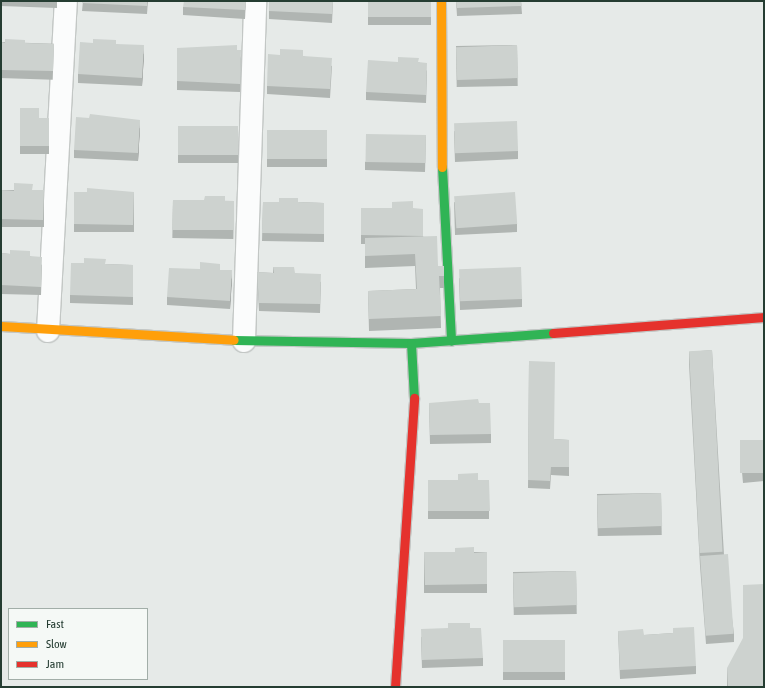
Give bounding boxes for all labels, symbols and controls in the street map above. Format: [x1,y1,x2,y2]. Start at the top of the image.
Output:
legend [8,608,148,680]
text: Fast [46,617,64,631]
text: Slow [46,637,67,651]
text: Jam [46,657,64,671]

